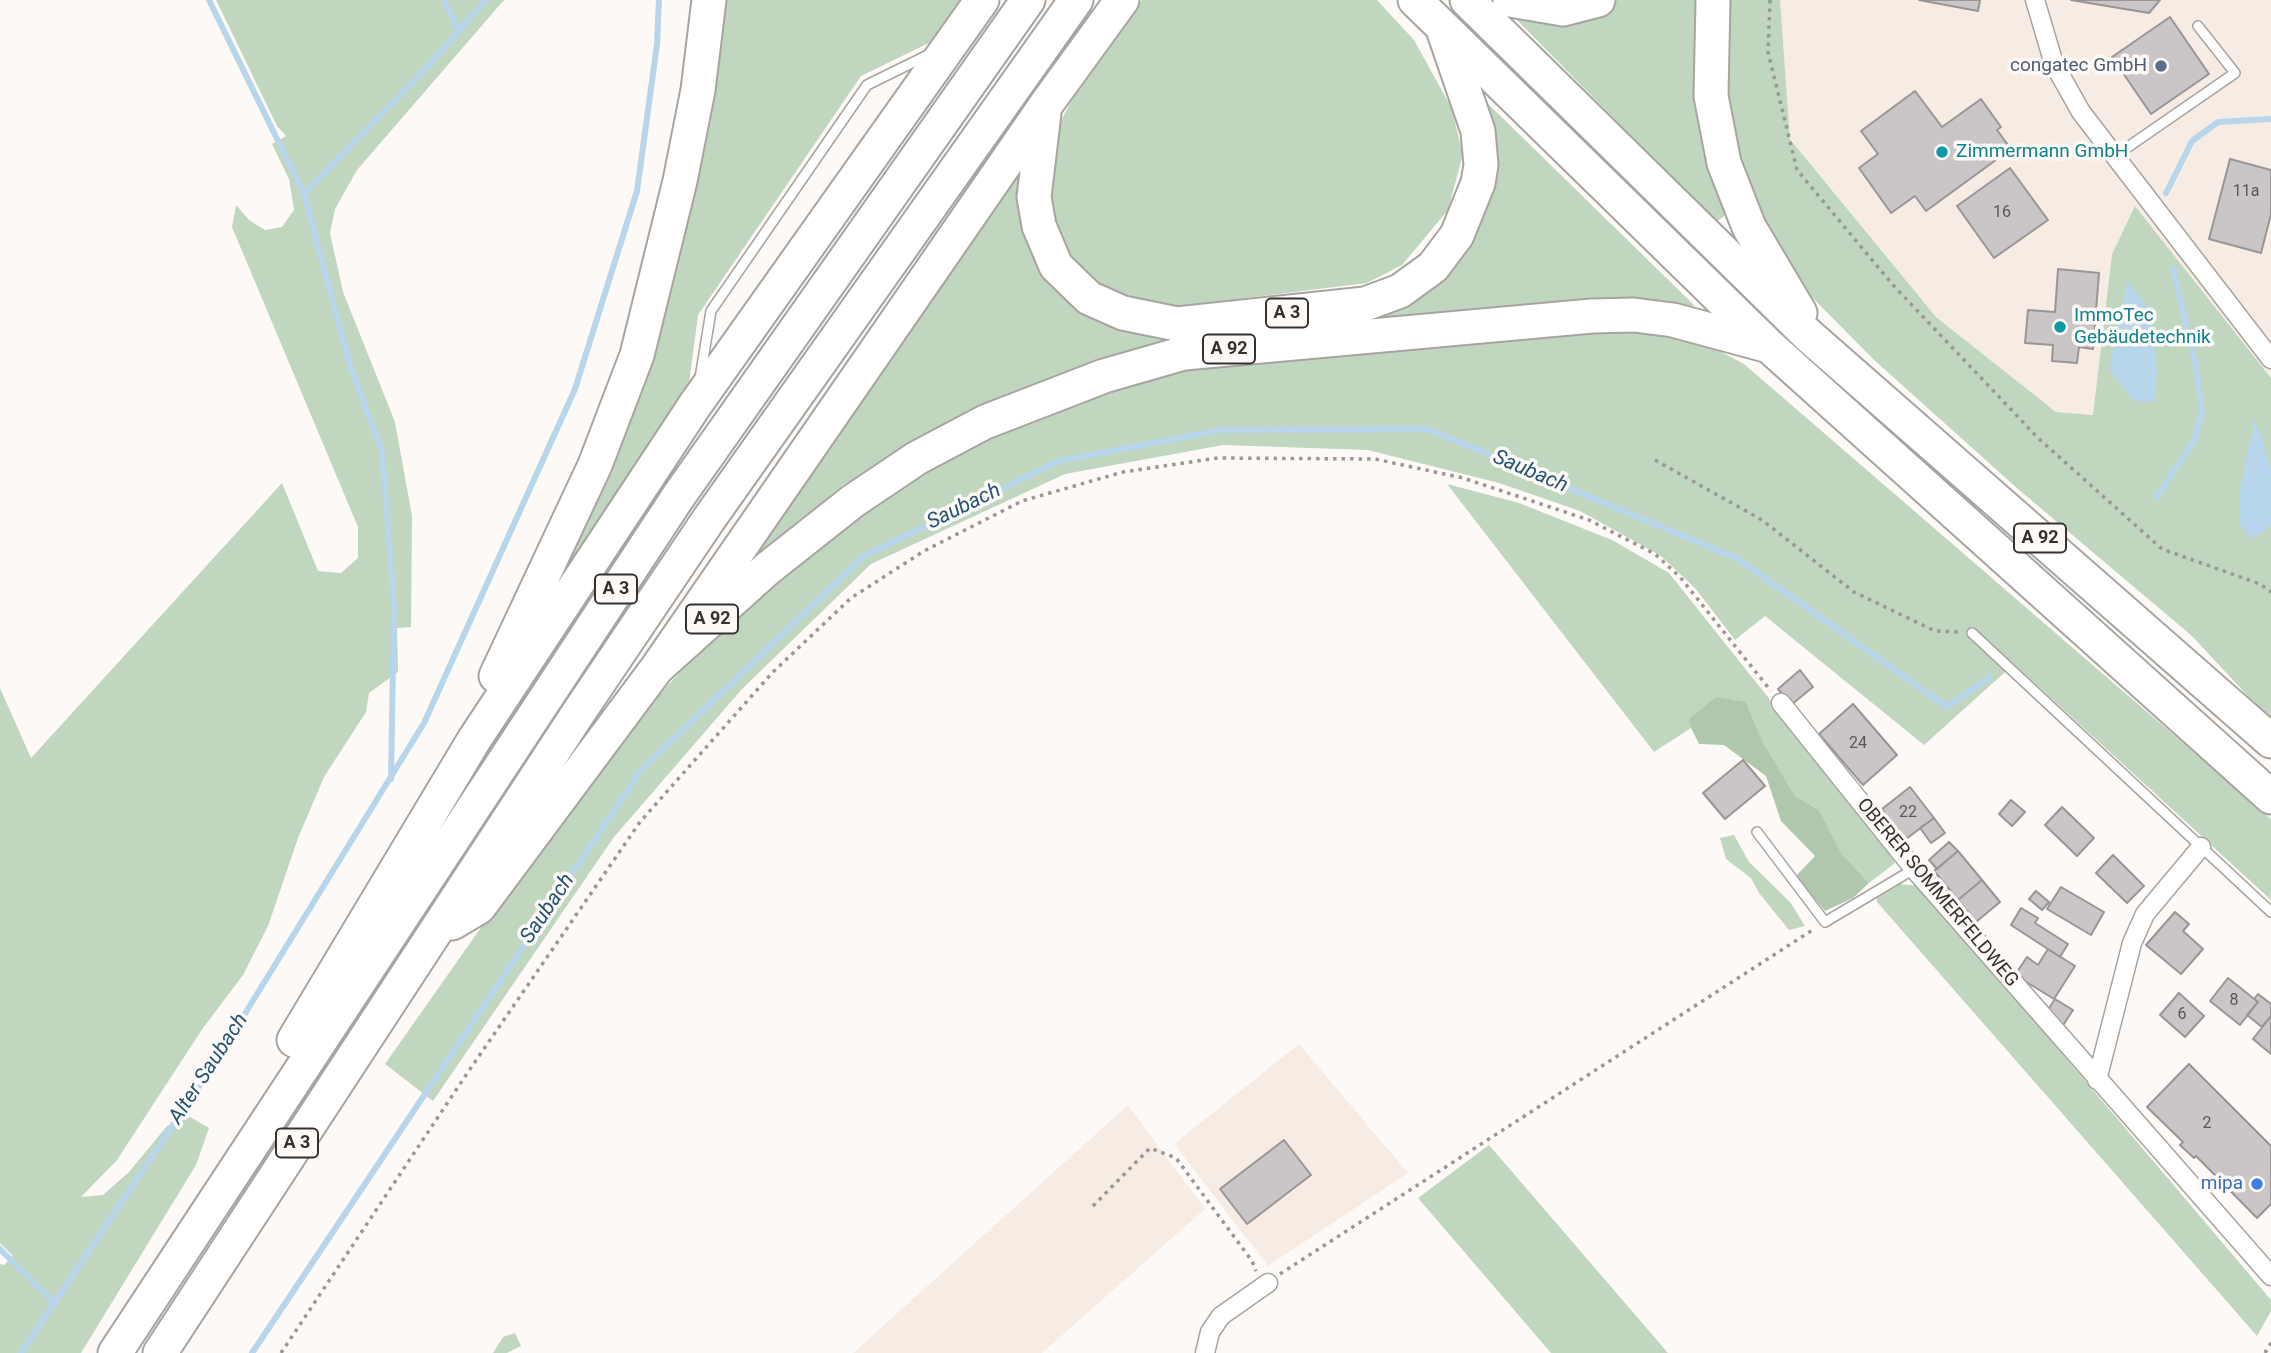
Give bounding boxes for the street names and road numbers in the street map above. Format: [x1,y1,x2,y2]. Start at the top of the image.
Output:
road number: A 3 [1266,298,1308,328]
road number: A 92 [1203,334,1255,363]
road number: A 92 [2014,524,2066,552]
road number: A 3 [595,574,637,604]
road number: A 92 [686,604,738,634]
street label: OBERER SOMMERFELDWEG [1851,794,2023,992]
road number: A 3 [276,1128,318,1158]

